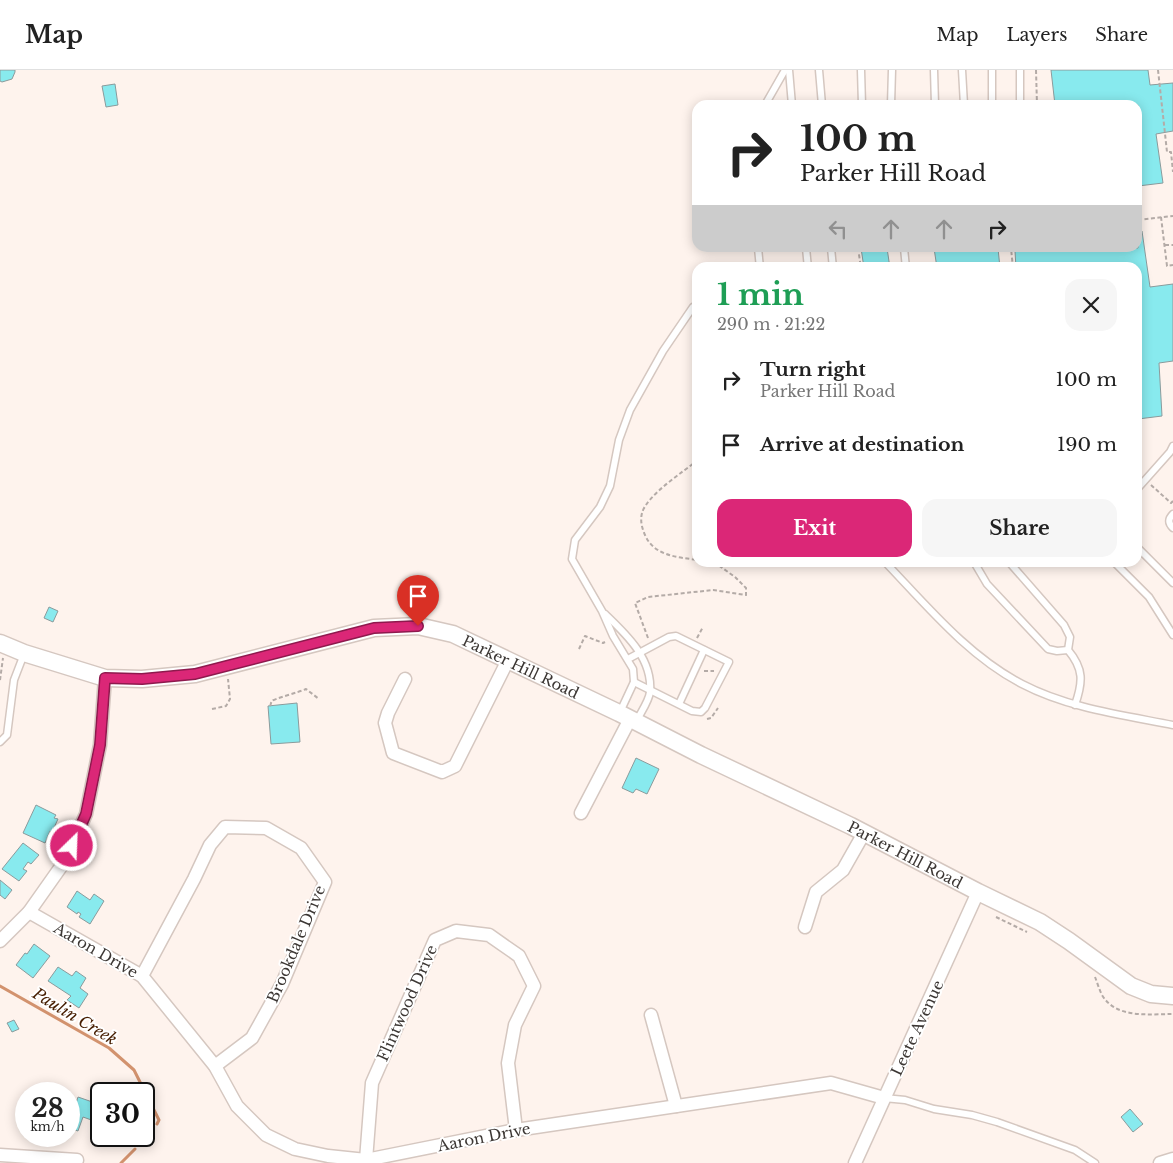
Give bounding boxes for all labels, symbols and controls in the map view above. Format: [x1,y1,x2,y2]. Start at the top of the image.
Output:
text: Map [25,20,83,49]
text: Map [937,24,978,46]
text: Layers [1006,24,1067,46]
text: Share [1095,24,1148,46]
text: 100 m [800,117,916,160]
icon: right [717,120,782,185]
text: Parker Hill Road [800,160,986,187]
icon: left [824,215,852,243]
icon: ahead [877,215,905,243]
icon: ahead [930,215,958,243]
icon: right [983,215,1011,243]
text: 1 min [717,276,804,313]
button: close [1065,279,1117,331]
text: 290 m · 21:22 [717,314,825,334]
text: Turn right [760,358,866,381]
icon: right [717,366,745,394]
text: 100 m [1056,368,1117,391]
text: Parker Hill Road [760,381,895,401]
icon: arrive [717,431,745,459]
text: Arrive at destination [760,433,964,456]
text: 190 m [1057,433,1117,456]
button: Exit [717,499,912,557]
button: Share [922,499,1117,557]
pin [397,575,439,626]
icon: arrive [404,582,432,610]
street label: Parker Hill Road [459,630,582,702]
street label: Parker Hill Road [845,817,966,892]
position arrow [45,819,97,871]
street label: Brookdale Drive [263,882,329,1006]
street label: Aaron Drive [50,918,142,982]
street label: Flintwood Drive [373,942,441,1064]
street label: Leete Avenue [887,977,947,1079]
water label: Paulin Creek [28,982,121,1049]
speed limit sign: 30 [90,1082,155,1147]
text: 28 [31,1093,64,1124]
text: km/h [30,1119,65,1134]
street label: Aaron Drive [435,1119,532,1156]

